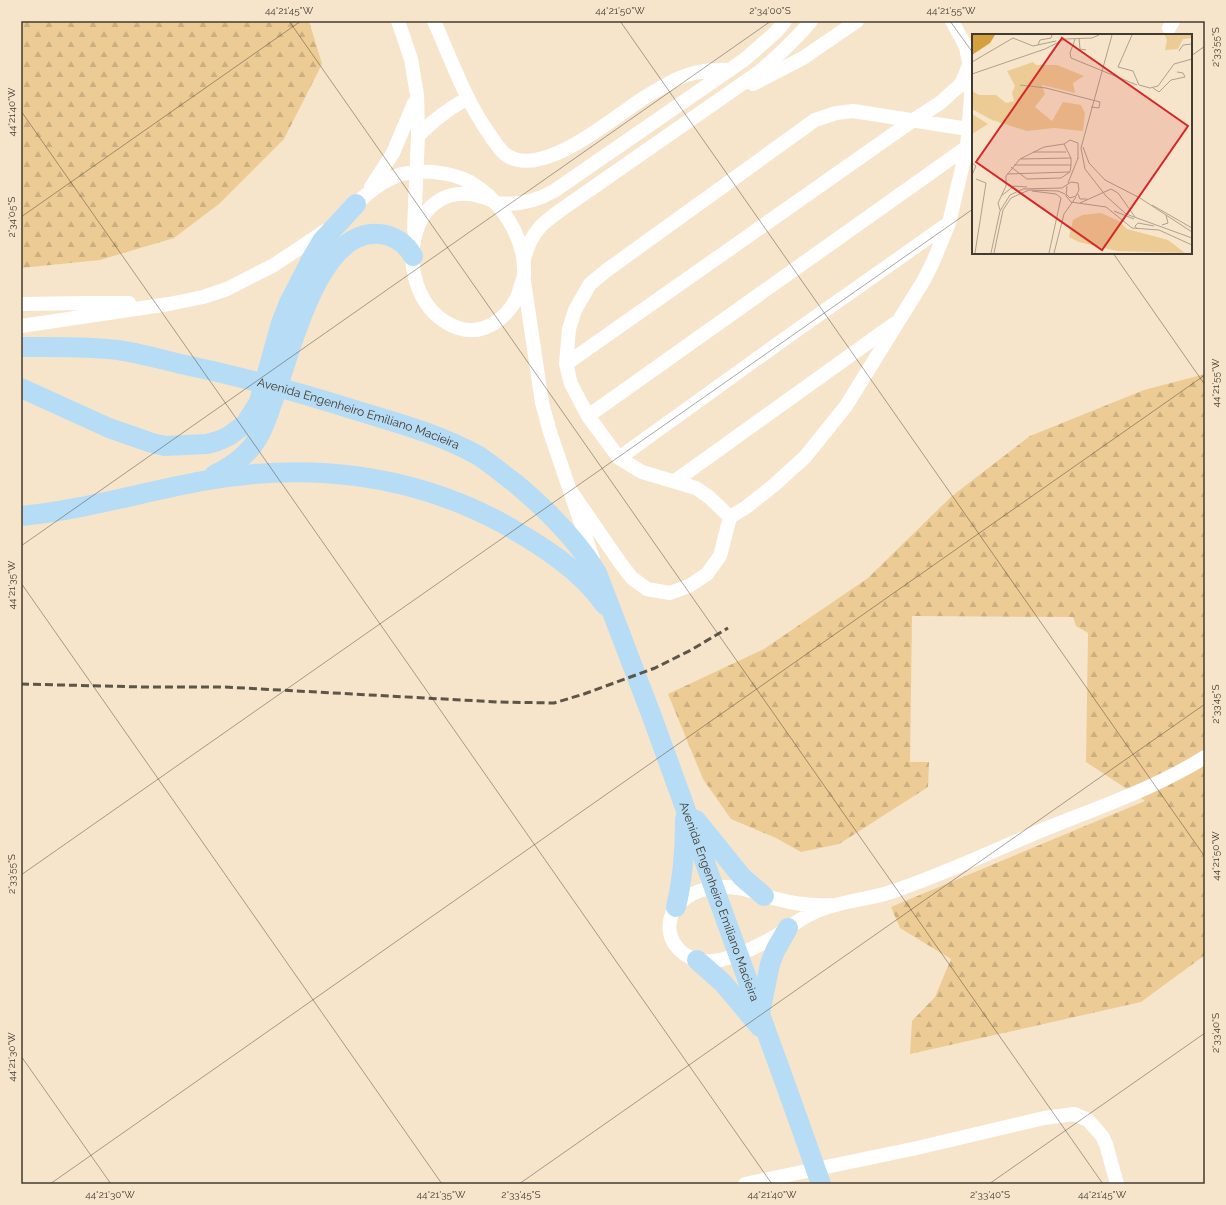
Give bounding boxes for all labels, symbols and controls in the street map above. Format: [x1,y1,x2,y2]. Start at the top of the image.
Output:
text: 44°21'45"W [265,5,314,16]
text: 44°21'50"W [595,5,645,16]
text: 2°34'00"S [749,5,791,16]
text: 44°21'55"W [927,5,976,16]
text: 2°33'55"S [1210,27,1221,67]
inset map [972,34,1192,254]
text: 44°21'40"W [6,87,17,136]
text: 2°34'05"S [6,197,17,237]
text: 44°21'55"W [1210,358,1221,407]
street label: Avenida Engenheiro Emiliano Macieira [256,375,462,452]
text: 44°21'35"W [6,560,17,609]
text: 2°33'45"S [1210,684,1221,724]
street label: Avenida Engenheiro Emiliano Macieira [676,800,762,1003]
text: 44°21'50"W [1210,831,1221,881]
text: 2°33'55"S [6,854,17,894]
text: 2°33'40"S [1210,1013,1221,1053]
text: 44°21'30"W [6,1032,17,1082]
text: 44°21'30"W [85,1189,135,1200]
text: 44°21'35"W [417,1189,466,1200]
text: 2°33'45"S [501,1189,541,1200]
text: 44°21'40"W [748,1189,797,1200]
text: 2°33'40"S [970,1189,1010,1200]
text: 44°21'45"W [1078,1189,1127,1200]

